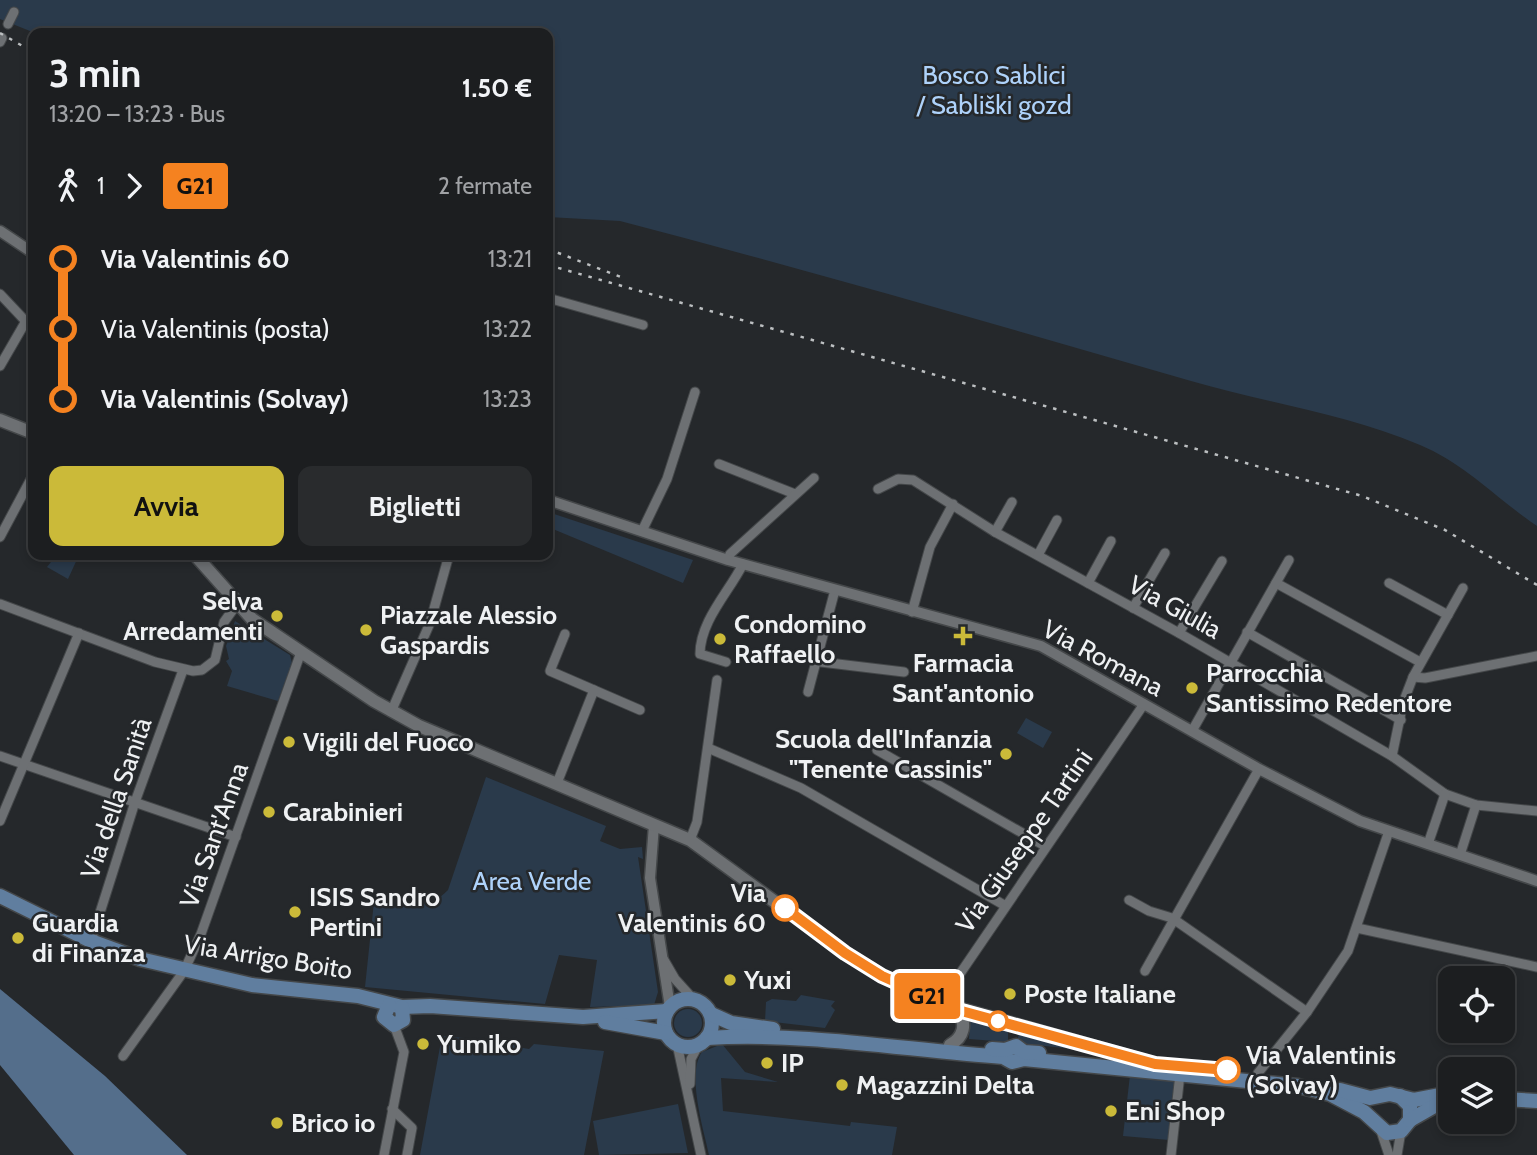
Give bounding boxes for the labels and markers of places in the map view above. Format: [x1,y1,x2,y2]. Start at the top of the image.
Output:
place label: Selva Arredamenti [123,585,263,647]
place label: Piazzale Alessio Gaspardis [380,599,557,661]
marker: Selva Arredamenti [269,608,285,624]
place label: Condomino Raffaello [734,608,867,670]
marker: Piazzale Alessio Gaspardis [358,622,374,638]
marker: Farmacia Sant'antonio [955,628,971,644]
marker: Condomino Raffaello [712,631,728,647]
place label: Farmacia Sant'antonio [892,647,1034,709]
place label: Parrocchia Santissimo Redentore [1206,657,1452,719]
marker: Parrocchia Santissimo Redentore [1184,680,1200,696]
place label: Scuola dell'Infanzia "Tenente Cassinis" [775,723,992,785]
place label: Vigili del Fuoco [303,726,474,758]
marker: Vigili del Fuoco [281,734,297,750]
marker: Scuola dell'Infanzia "Tenente Cassinis" [998,746,1014,762]
place label: Carabinieri [283,796,403,828]
marker: Carabinieri [261,804,277,820]
place label: Via Valentinis 60 [618,877,766,939]
place label: ISIS Sandro Pertini [309,881,440,943]
marker: Via Valentinis 60 [772,895,798,921]
marker: ISIS Sandro Pertini [287,904,303,920]
place label: Guardia di Finanza [32,907,146,969]
marker: Guardia di Finanza [10,930,26,946]
place label: Yuxi [743,964,791,996]
marker: Yuxi [722,972,738,988]
place label: Poste Italiane [1024,978,1176,1010]
marker: Poste Italiane [1002,986,1018,1002]
unlabelled marker [988,1011,1008,1031]
place label: Yumiko [436,1028,521,1060]
marker: Yumiko [415,1036,431,1052]
place label: Via Valentinis (Solvay) [1246,1039,1396,1101]
place label: IP [781,1047,804,1079]
marker: IP [759,1055,775,1071]
marker: Via Valentinis (Solvay) [1214,1057,1240,1083]
place label: Magazzini Delta [856,1069,1034,1101]
marker: Magazzini Delta [834,1077,850,1093]
place label: Eni Shop [1125,1095,1225,1127]
marker: Eni Shop [1103,1103,1119,1119]
place label: Brico io [291,1107,376,1139]
marker: Brico io [269,1115,285,1131]

